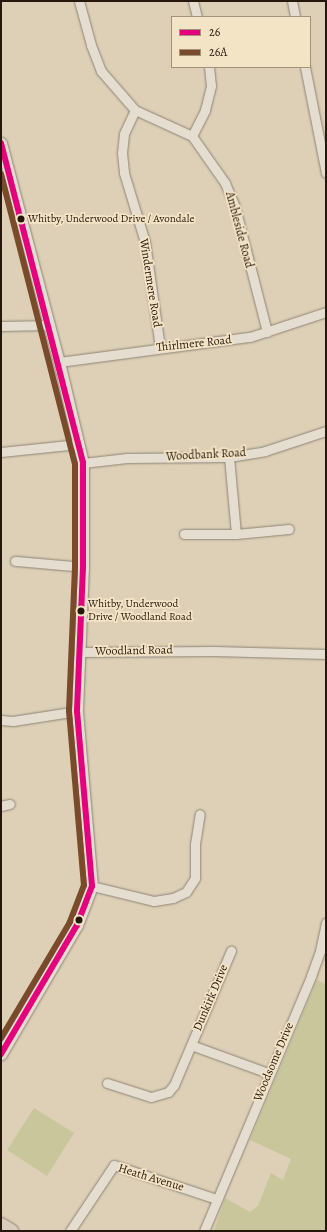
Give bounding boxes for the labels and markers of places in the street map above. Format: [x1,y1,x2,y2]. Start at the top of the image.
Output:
place label: Whitby, Underwood Drive / Avondale [28,212,195,226]
marker: Whitby, Underwood Drive / Avondale [16,214,26,224]
place label: Whitby, Underwood Drive / Woodland Road [88,598,192,624]
marker: Whitby, Underwood Drive / Woodland Road [76,606,86,616]
unlabelled marker [74,915,84,925]

